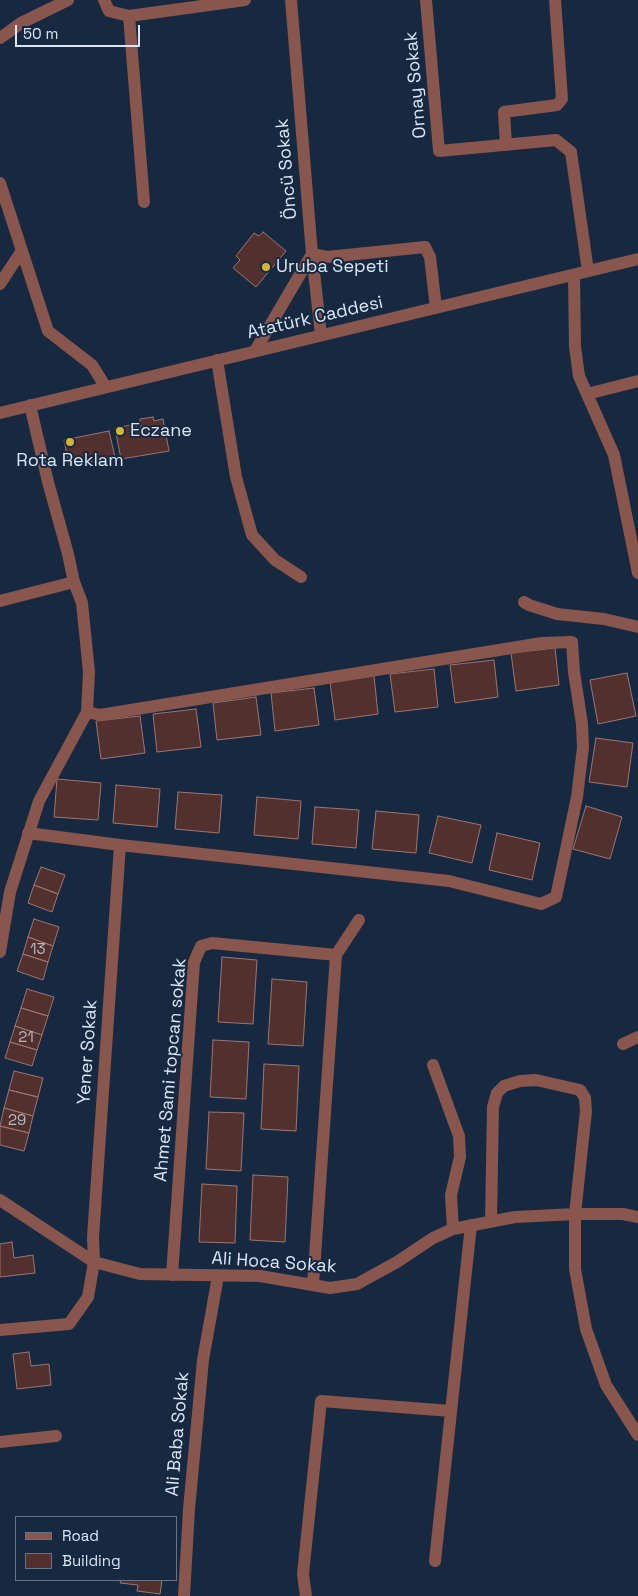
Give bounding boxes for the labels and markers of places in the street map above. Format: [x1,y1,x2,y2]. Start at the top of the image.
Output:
place label: Uruba Sepeti [276,256,389,278]
marker: Uruba Sepeti [260,261,272,273]
place label: Eczane [130,420,192,442]
marker: Eczane [114,425,126,437]
marker: Rota Reklam [64,436,76,448]
place label: Rota Reklam [16,450,124,472]

